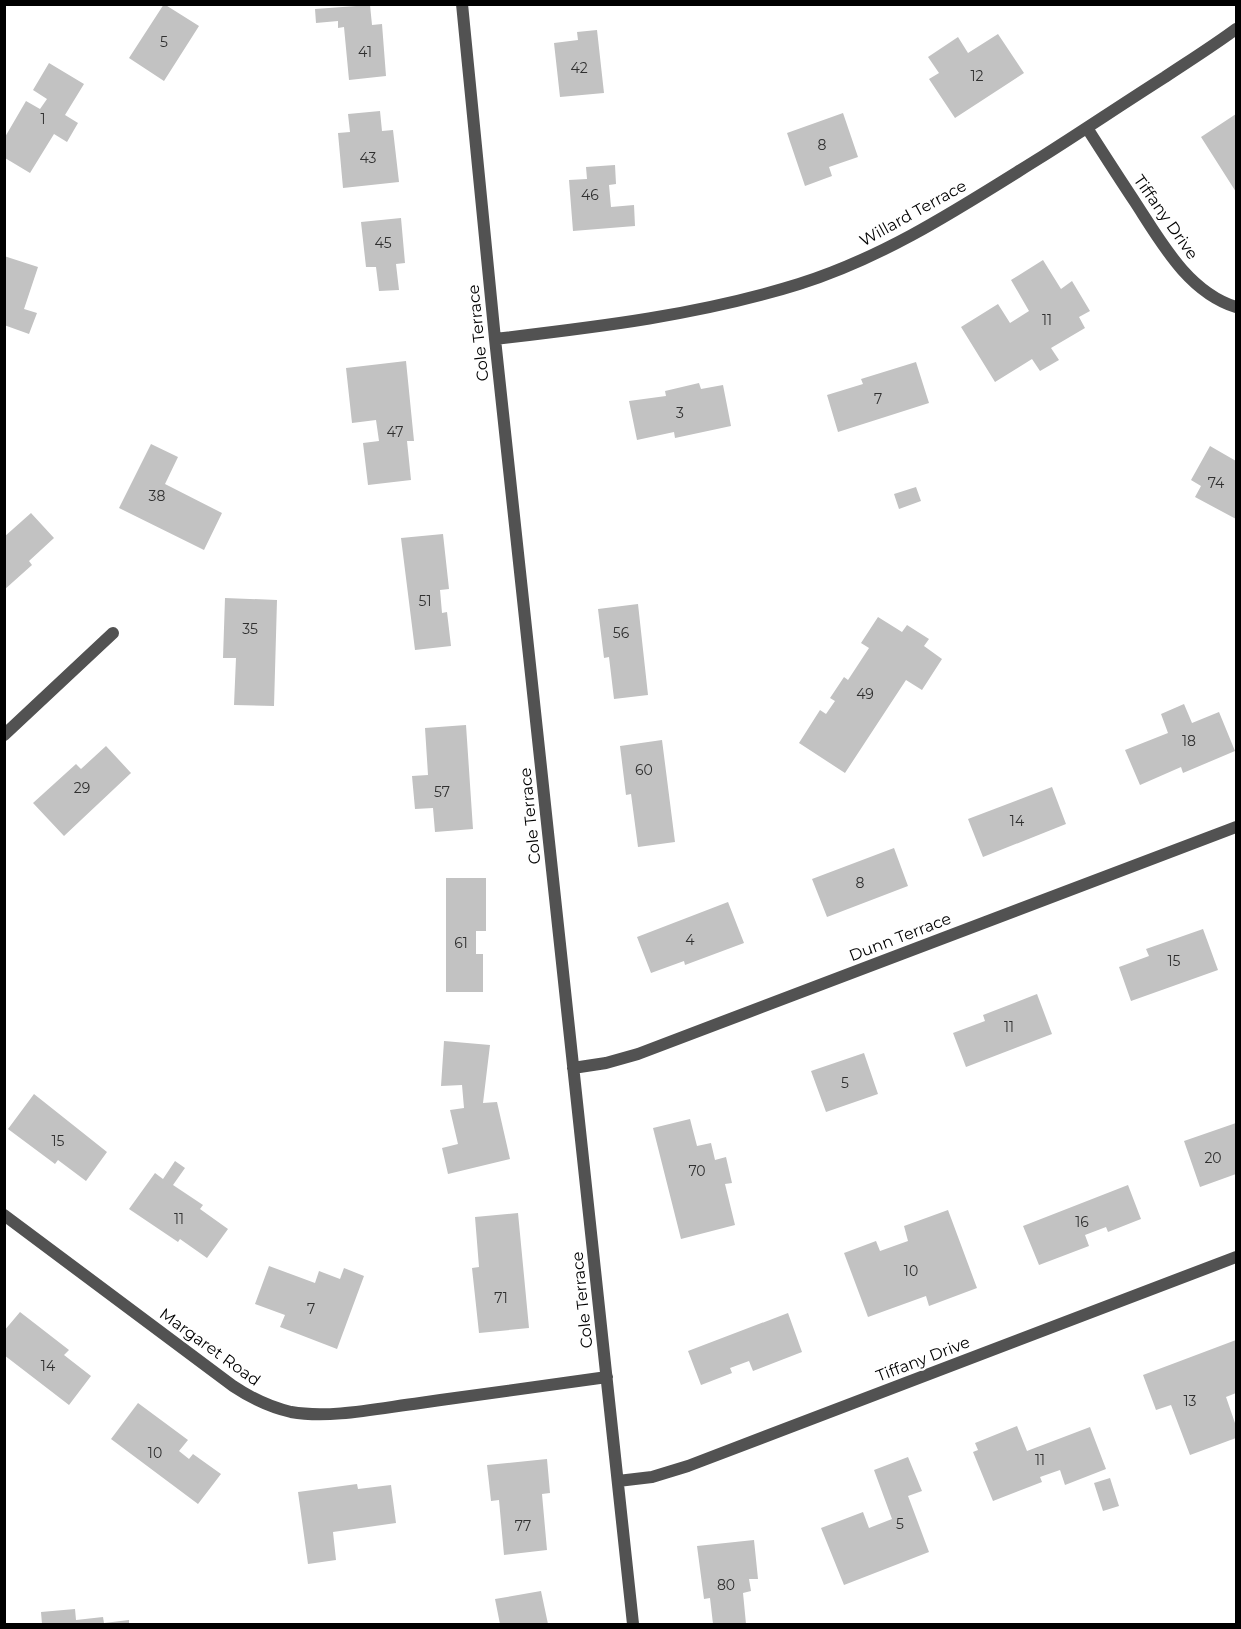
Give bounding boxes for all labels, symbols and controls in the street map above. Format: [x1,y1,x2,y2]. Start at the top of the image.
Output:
house number: 5 [160,33,168,51]
house number: 41 [358,43,372,61]
house number: 42 [570,59,588,77]
house number: 12 [970,67,984,85]
house number: 1 [40,110,46,128]
house number: 8 [818,136,827,154]
house number: 43 [360,149,377,167]
street label: Tiffany Drive [1130,171,1202,263]
street label: Willard Terrace [856,176,970,250]
house number: 46 [581,186,599,204]
house number: 45 [374,234,392,252]
street label: Cole Terrace [463,284,493,382]
house number: 11 [1042,311,1052,329]
house number: 7 [874,390,882,408]
house number: 3 [676,404,684,422]
house number: 47 [387,423,403,441]
house number: 74 [1208,474,1225,492]
house number: 38 [149,487,165,505]
house number: 51 [419,592,431,610]
house number: 35 [242,620,258,638]
house number: 56 [613,624,630,642]
house number: 49 [856,685,874,703]
house number: 18 [1182,732,1196,750]
house number: 60 [635,761,653,779]
street label: Cole Terrace [515,767,545,865]
house number: 29 [74,779,90,797]
house number: 57 [434,783,450,801]
house number: 14 [1010,812,1025,830]
house number: 8 [856,874,865,892]
street label: Dunn Terrace [846,909,954,965]
house number: 4 [685,931,695,949]
house number: 61 [454,934,468,952]
house number: 15 [1168,952,1181,970]
house number: 11 [1004,1018,1014,1036]
house number: 5 [841,1074,849,1092]
house number: 15 [52,1132,65,1150]
house number: 20 [1204,1149,1222,1167]
house number: 70 [688,1162,706,1180]
house number: 11 [174,1210,184,1228]
house number: 16 [1075,1213,1089,1231]
street label: Cole Terrace [567,1251,597,1349]
house number: 10 [904,1262,918,1280]
house number: 71 [494,1289,508,1307]
house number: 7 [307,1300,315,1318]
street label: Margaret Road [156,1304,264,1390]
street label: Tiffany Drive [873,1332,973,1386]
house number: 14 [41,1357,56,1375]
house number: 13 [1184,1392,1197,1410]
house number: 10 [148,1444,162,1462]
house number: 11 [1035,1451,1045,1469]
house number: 5 [896,1515,904,1533]
house number: 77 [515,1517,531,1535]
house number: 80 [717,1576,735,1594]

